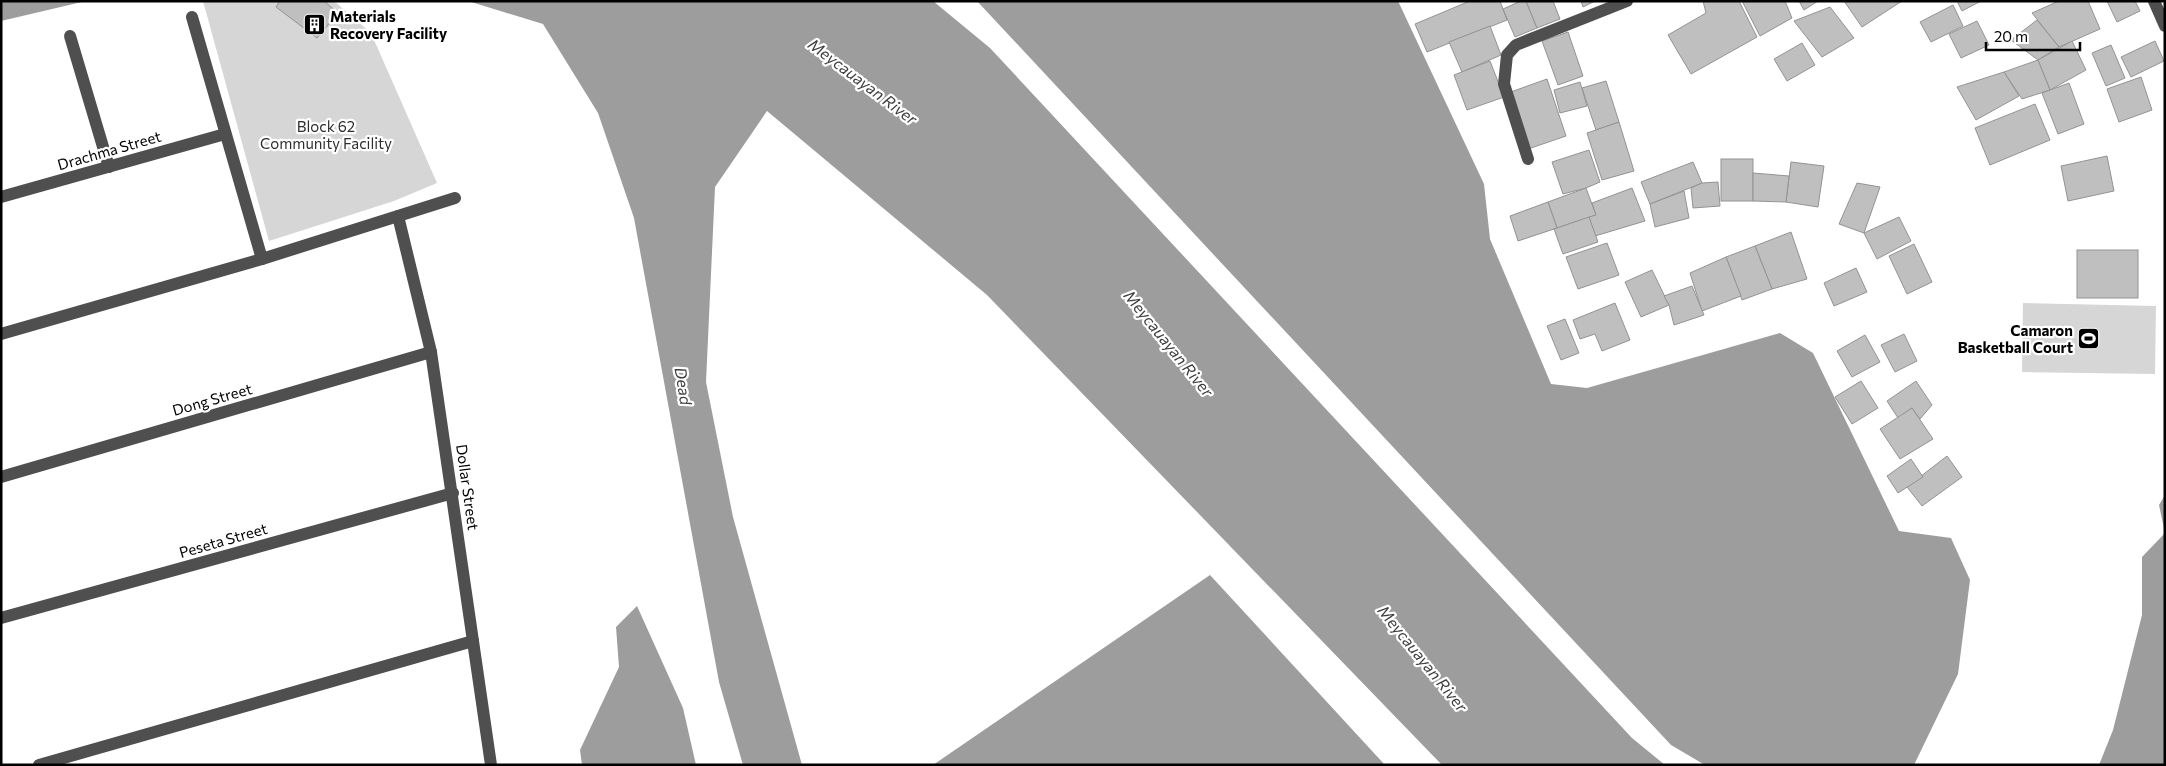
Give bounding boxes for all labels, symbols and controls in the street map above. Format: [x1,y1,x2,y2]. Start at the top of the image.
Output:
place label: Materials Recovery Facility [330,7,448,42]
building icon: Materials Recovery Facility [302,13,326,37]
scale bar [1986,20,2080,52]
text: 20 m [1994,27,2028,45]
water label: Meycauayan River [805,34,922,128]
park label: Block 62 Community Facility [260,117,392,152]
street label: Drachma Street [55,127,163,173]
water label: Meycauayan River [1120,286,1218,400]
place label: Camaron Basketball Court [1958,321,2073,356]
sports icon: Camaron Basketball Court [2077,327,2101,351]
water label: Dead [672,366,696,407]
street label: Dong Street [170,379,254,419]
street label: Dollar Street [453,443,483,531]
street label: Peseta Street [177,519,269,561]
water label: Meycauayan River [1374,601,1472,715]

